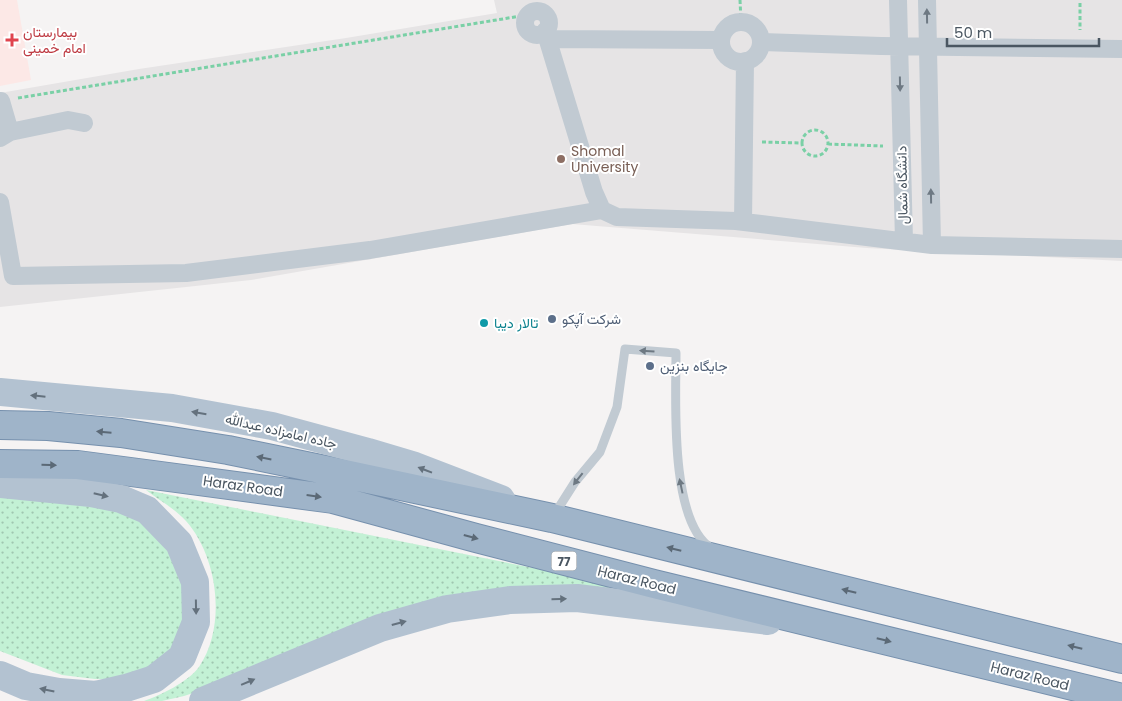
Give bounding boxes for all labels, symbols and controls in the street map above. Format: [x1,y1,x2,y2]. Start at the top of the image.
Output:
one-way arrow [923,8,931,24]
scale bar [947,15,1100,47]
place label: بیمارستان امام خمینی [23,22,86,58]
text: 50 m [954,22,992,43]
marker: بیمارستان امام خمینی [5,33,19,47]
one-way arrow [896,76,904,92]
place label: Shomal University [571,141,638,177]
street label: دانشگاه شمال [891,145,913,224]
marker: Shomal University [555,153,567,165]
one-way arrow [927,188,935,204]
place label: شرکت آپکو [562,309,621,329]
place label: تالار دیبا [494,313,539,333]
marker: شرکت آپکو [546,313,558,325]
marker: تالار دیبا [478,317,490,329]
one-way arrow [639,346,655,354]
place label: جایگاه بنزین [660,356,728,376]
marker: جایگاه بنزین [644,360,656,372]
one-way arrow [30,392,46,400]
street label: جاده امامزاده عبدالله [223,408,339,454]
one-way arrow [191,409,207,417]
one-way arrow [96,427,112,435]
one-way arrow [256,453,272,461]
one-way arrow [41,461,57,469]
one-way arrow [417,466,432,473]
street label: Haraz Road [202,471,284,501]
one-way arrow [573,472,584,485]
one-way arrow [677,479,685,494]
one-way arrow [93,491,108,499]
one-way arrow [307,492,323,500]
one-way arrow [464,533,479,541]
one-way arrow [667,545,682,553]
road number: 77 [552,552,576,570]
street label: Haraz Road [596,561,678,599]
one-way arrow [841,587,856,595]
one-way arrow [551,595,567,603]
one-way arrow [192,600,200,616]
one-way arrow [392,618,407,626]
one-way arrow [876,637,891,645]
one-way arrow [1067,643,1082,651]
street label: Haraz Road [989,657,1071,695]
one-way arrow [241,677,255,685]
one-way arrow [40,686,55,694]

